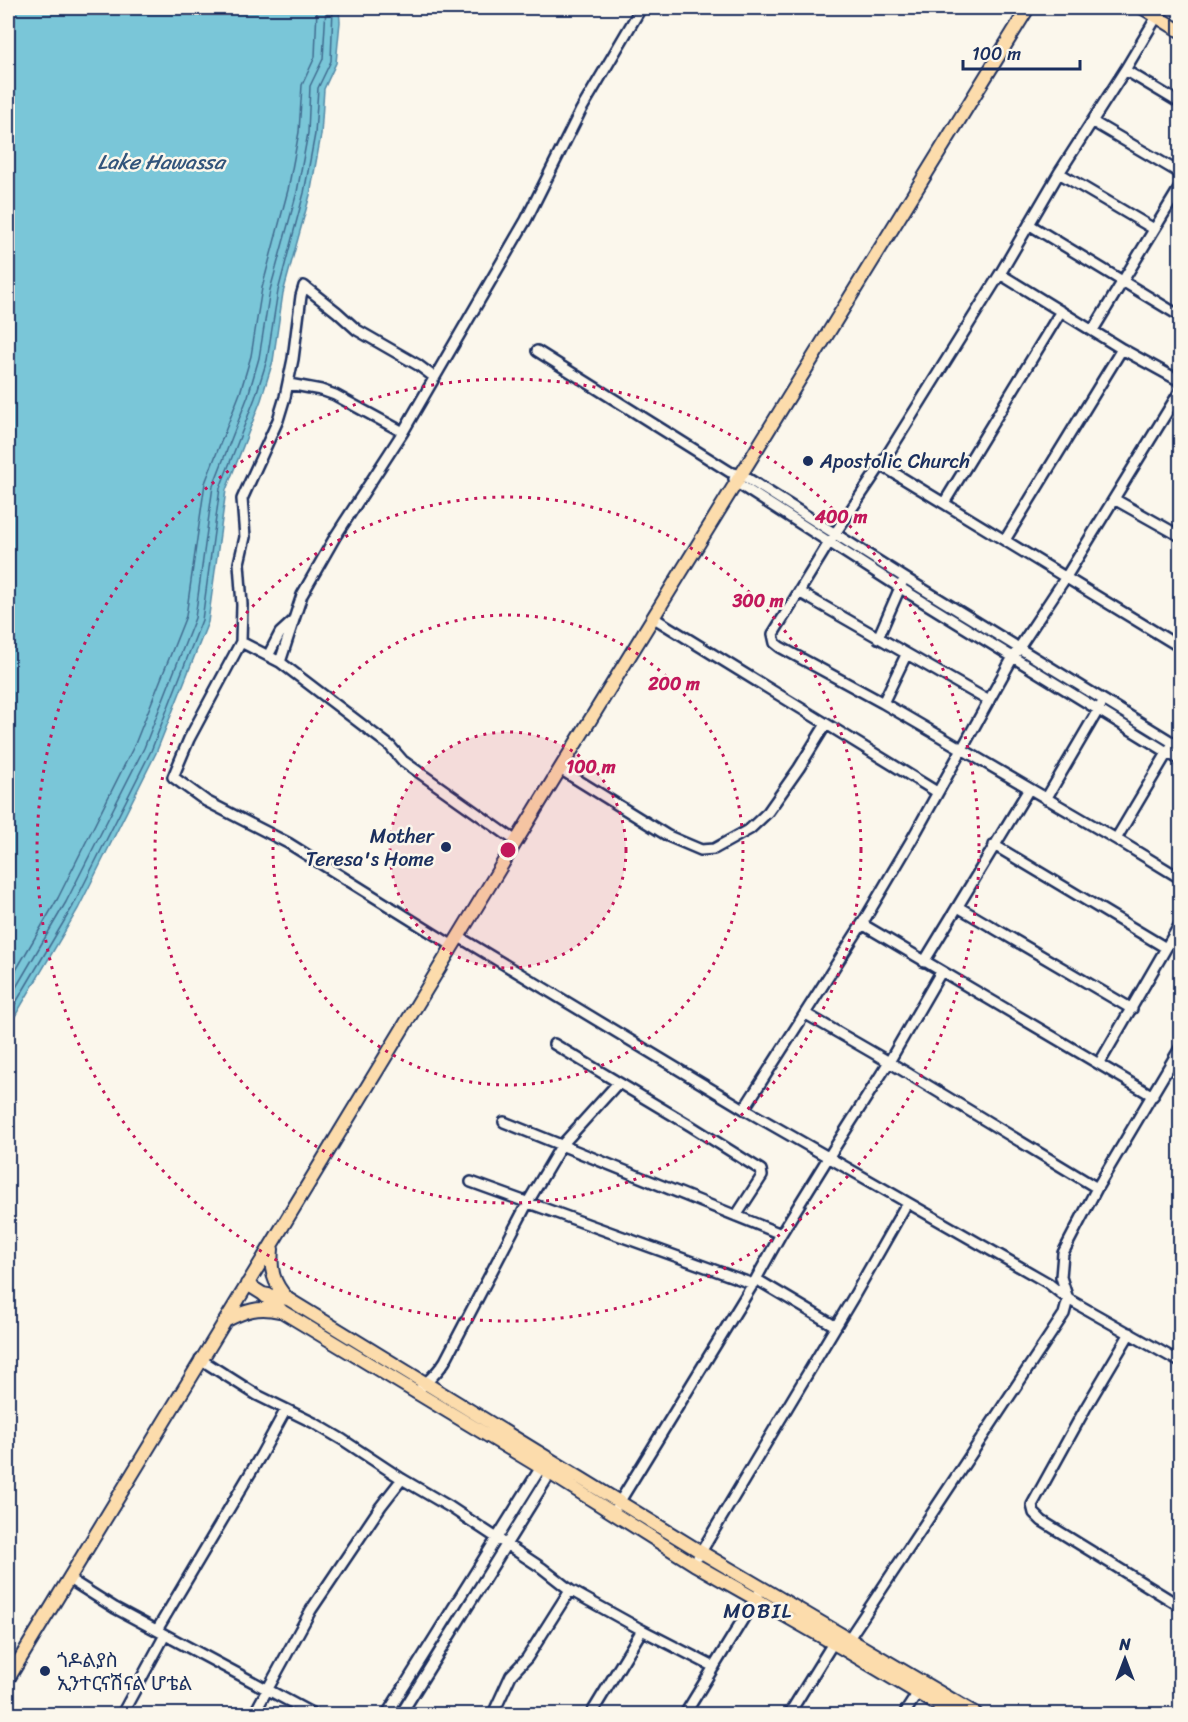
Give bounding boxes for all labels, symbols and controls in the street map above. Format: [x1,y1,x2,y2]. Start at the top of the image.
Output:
scale bar [963,33,1080,71]
text: 100 m [972,38,1021,70]
water label: Lake Hawassa [98,143,227,181]
place label: Apostolic Church [819,444,970,479]
marker: Apostolic Church [801,454,815,468]
text: 400 m [814,501,867,533]
text: 300 m [731,585,784,617]
text: 200 m [647,668,700,700]
text: 100 m [567,751,616,783]
place label: Mother Teresa's Home [306,819,435,877]
marker: Mother Teresa's Home [439,840,453,854]
centre of rings [498,840,518,860]
district label: MOBIL [723,1592,793,1630]
north arrow [1095,1629,1155,1689]
text: N [1118,1630,1131,1659]
place label: ጎዶልያስ ኢንተርናሽናል ሆቴል [57,1643,192,1701]
marker: ጎዶልያስ ኢንተርናሽናል ሆቴል [38,1664,52,1678]

